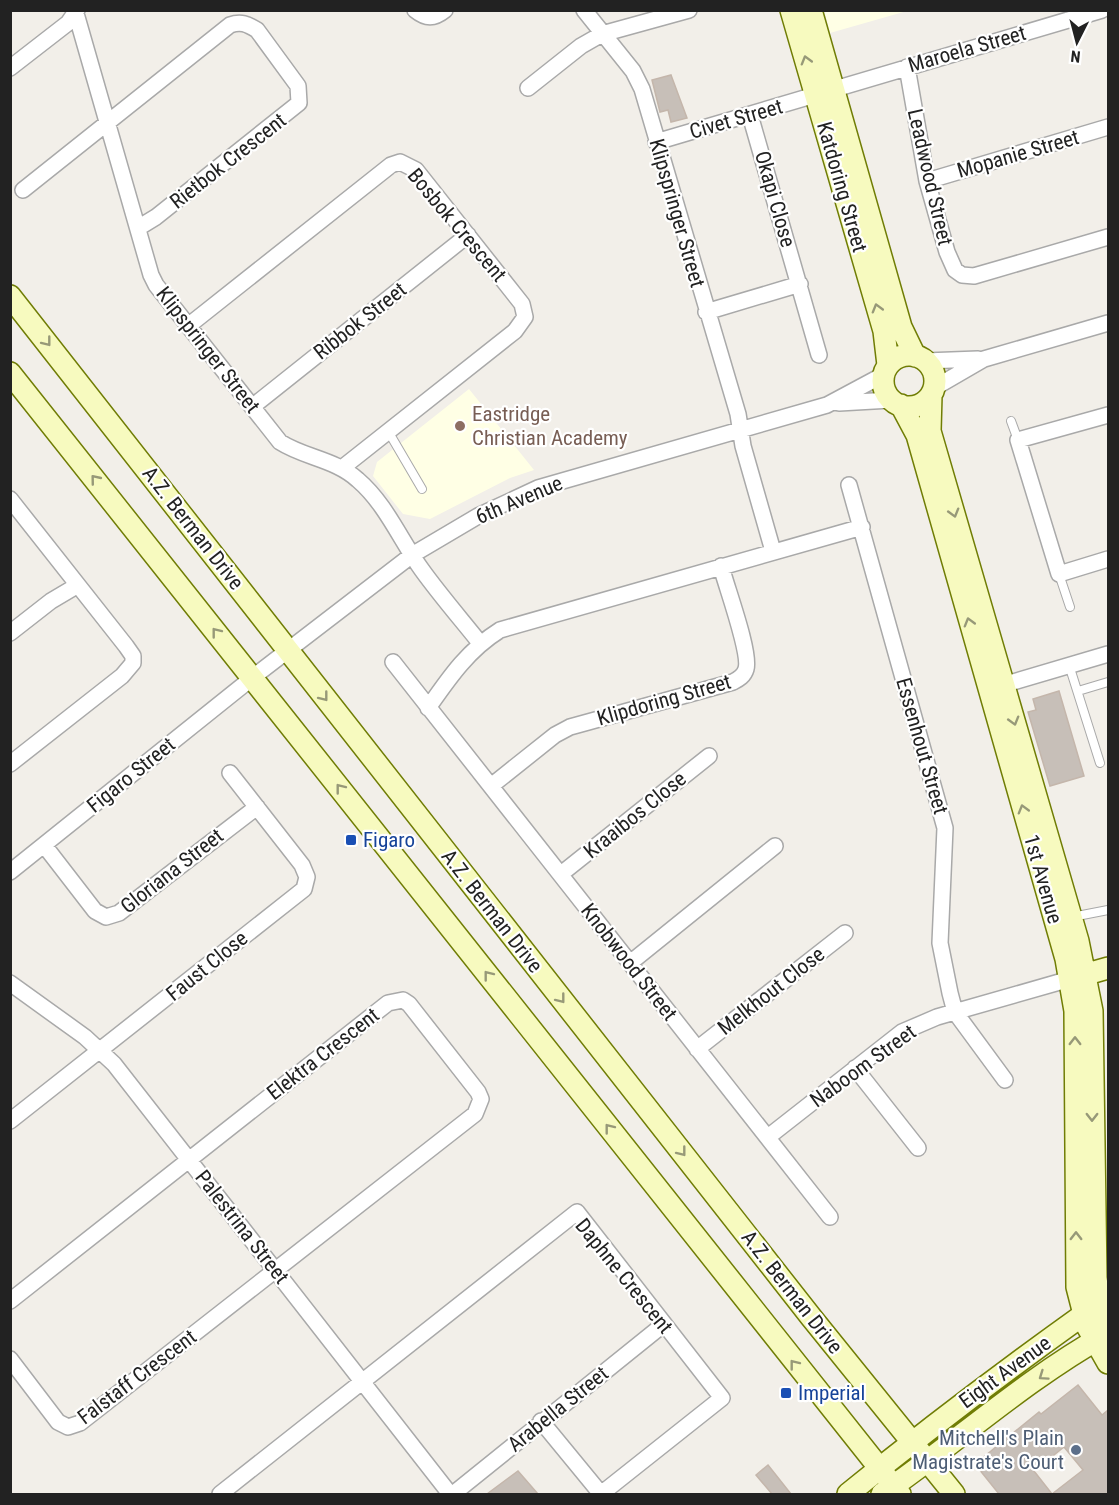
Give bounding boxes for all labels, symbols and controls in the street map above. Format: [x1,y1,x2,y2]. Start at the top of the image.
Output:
north arrow [1047,12,1107,72]
street label: Maroela Street [905,21,1029,77]
text: N [1070,46,1081,66]
one-way arrow [801,55,813,66]
street label: Civet Street [687,94,785,144]
street label: Leadwood Street [903,106,957,248]
street label: Rietbok Crescent [165,108,291,214]
street label: Katdoring Street [812,119,872,255]
street label: Mopanie Street [954,125,1082,183]
street label: Klipspringer Street [644,136,710,290]
street label: Okapi Close [750,148,800,250]
street label: Bosbok Crescent [403,164,511,286]
street label: Ribbok Street [309,277,411,365]
street label: Klipspringer Street [151,282,265,418]
one-way arrow [872,303,884,314]
one-way arrow [39,335,50,346]
place label: Eastridge Christian Academy [472,402,628,450]
marker: Eastridge Christian Academy [453,419,467,433]
street label: A.Z. Berman Drive [138,462,249,594]
street label: 6th Avenue [472,471,566,529]
one-way arrow [91,475,102,486]
one-way arrow [947,507,959,518]
one-way arrow [964,617,976,628]
one-way arrow [213,628,224,639]
street label: Klipdoring Street [594,669,734,731]
street label: Essenhout Street [891,675,953,817]
one-way arrow [316,690,327,701]
one-way arrow [1007,715,1019,726]
street label: Figaro Street [82,732,180,818]
street label: Kraaibos Close [579,766,691,863]
one-way arrow [336,784,347,795]
one-way arrow [1018,804,1030,815]
street label: Gloriana Street [116,824,228,918]
place label: Figaro [363,828,415,852]
street label: 1st Avenue [1019,832,1067,926]
marker: Figaro [344,833,358,847]
street label: A.Z. Berman Drive [437,845,548,977]
street label: Knobwood Street [576,899,682,1025]
street label: Faust Close [162,926,252,1006]
street label: Melkhout Close [713,942,829,1040]
one-way arrow [484,971,495,982]
one-way arrow [554,992,565,1003]
street label: Elektra Crescent [262,1003,384,1105]
street label: Naboom Street [806,1020,920,1112]
one-way arrow [1069,1037,1081,1046]
one-way arrow [1086,1112,1098,1121]
one-way arrow [605,1124,616,1135]
one-way arrow [674,1145,685,1156]
street label: Palestrina Street [190,1165,294,1289]
street label: Daphne Crescent [570,1214,678,1338]
street label: A.Z. Berman Drive [737,1226,848,1358]
one-way arrow [1070,1232,1082,1241]
street label: Falstaff Crescent [73,1325,201,1429]
street label: Eight Avenue [955,1331,1056,1413]
one-way arrow [791,1360,802,1371]
street label: Arabella Street [503,1361,613,1457]
one-way arrow [1038,1369,1049,1380]
place label: Imperial [798,1381,865,1405]
marker: Imperial [779,1386,793,1400]
place label: Mitchell's Plain Magistrate's Court [912,1426,1064,1474]
marker: Mitchell's Plain Magistrate's Court [1069,1443,1083,1457]

